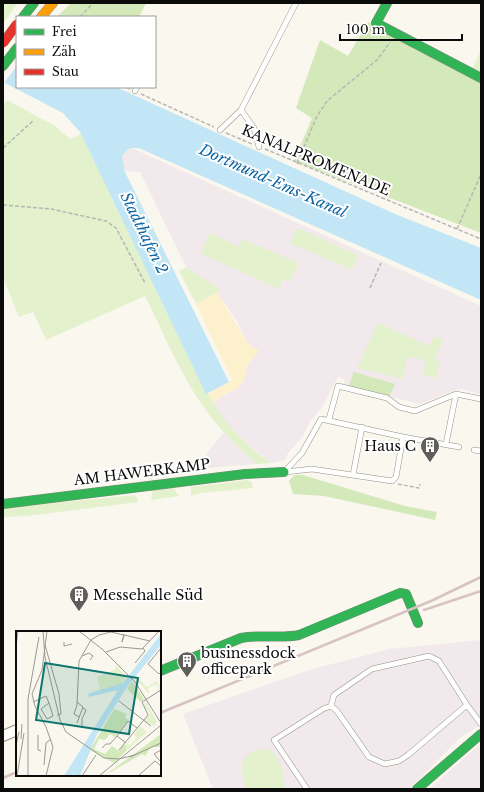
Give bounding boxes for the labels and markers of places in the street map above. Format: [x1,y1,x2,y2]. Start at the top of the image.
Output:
building icon: Haus C [419,435,441,463]
place label: Haus C [364,437,416,455]
building icon: Messehalle Süd [68,584,90,612]
place label: Messehalle Süd [93,586,204,604]
place label: businessdock officepark [200,644,296,678]
building icon: businessdock officepark [176,650,198,678]

